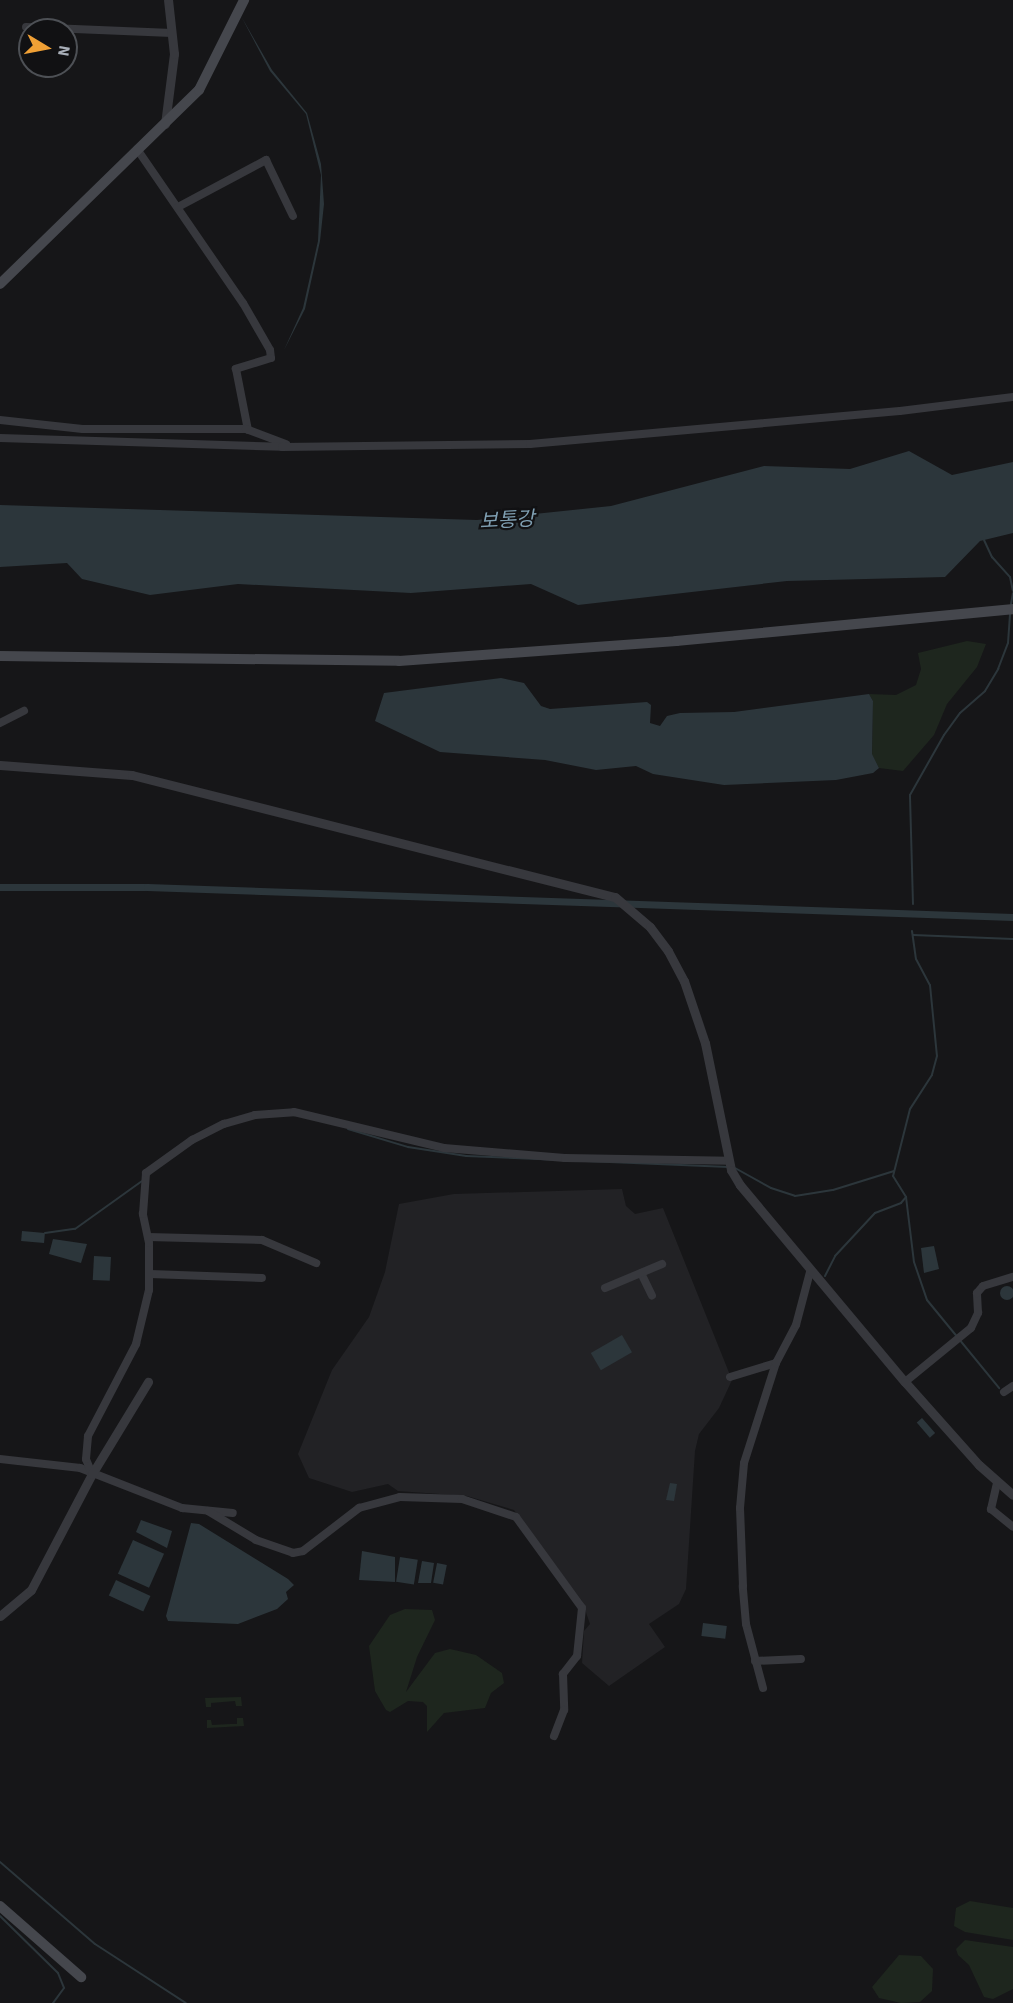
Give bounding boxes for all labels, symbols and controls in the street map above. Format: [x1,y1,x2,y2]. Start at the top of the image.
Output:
north arrow [18,18,78,78]
text: N [52,44,76,58]
water label: 보통강 [479,508,535,534]

